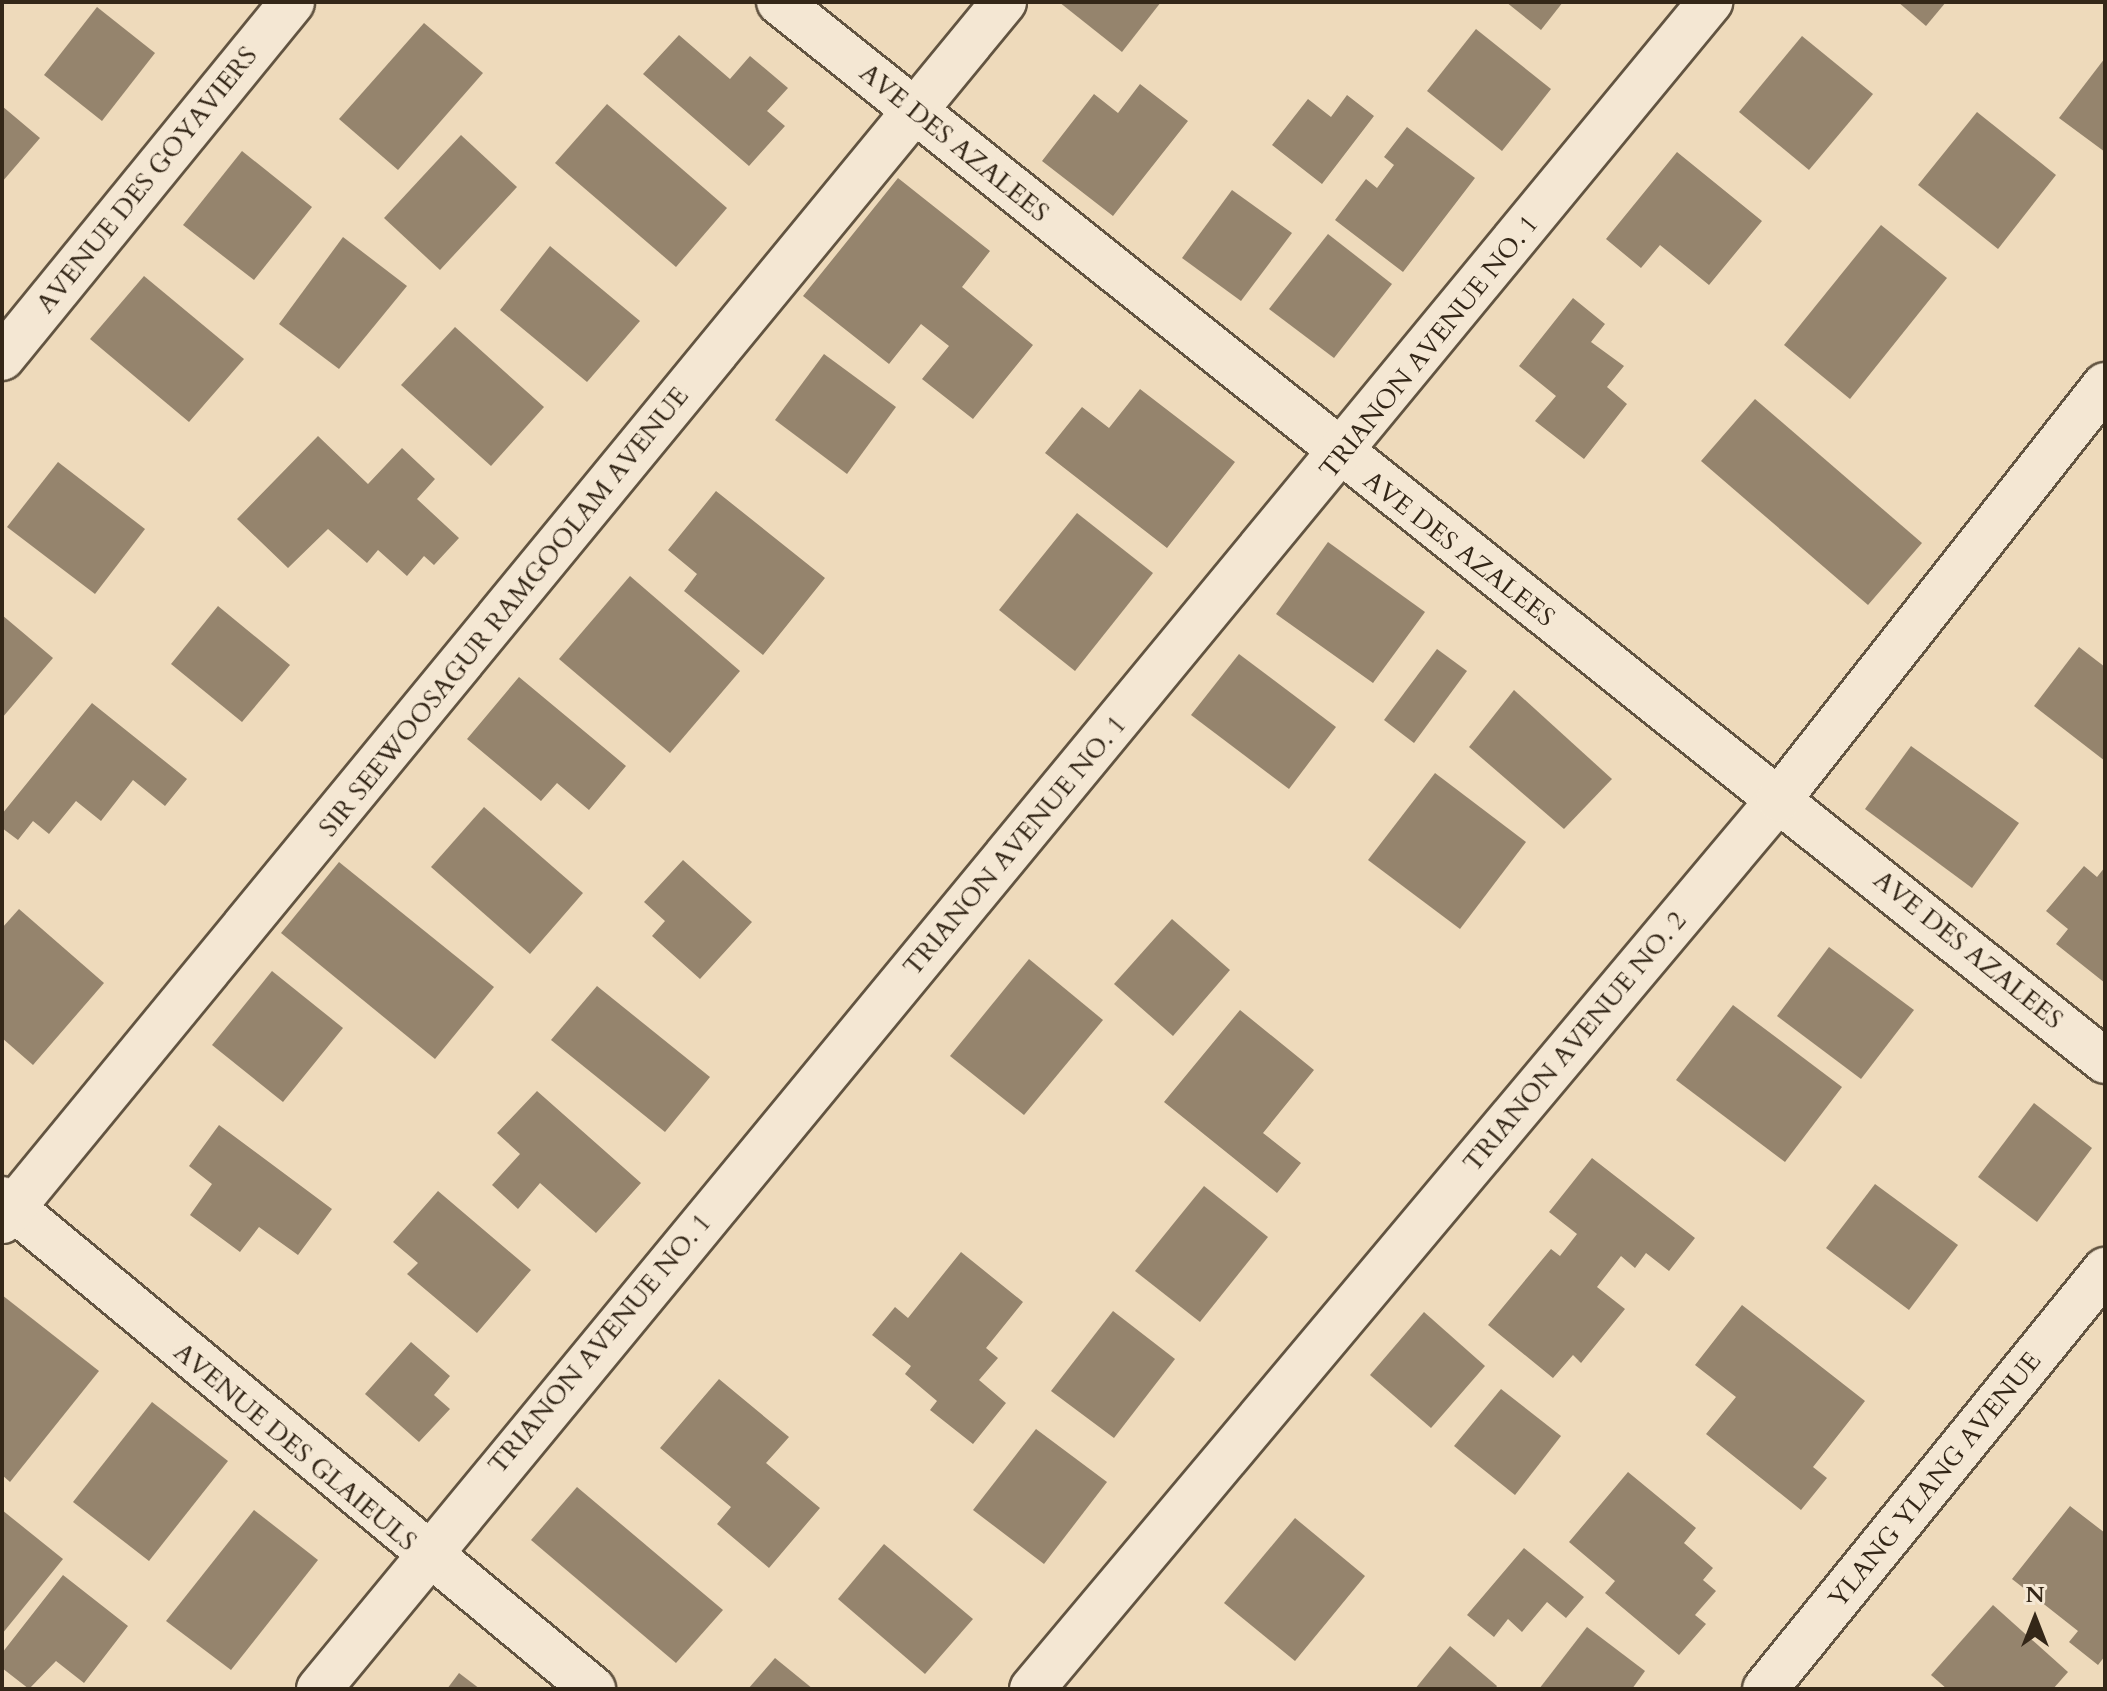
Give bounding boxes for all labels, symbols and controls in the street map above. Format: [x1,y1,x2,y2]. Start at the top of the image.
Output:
street label: AVENUE DES GOYAVIERS [30,41,264,319]
street label: AVE DES AZALEES [853,57,1055,229]
street label: TRIANON AVENUE NO. 1 [1313,209,1545,485]
street label: SIR SEEWOOSAGUR RAMGOOLAM AVENUE [313,381,695,843]
street label: AVE DES AZALEES [1357,465,1561,633]
street label: TRIANON AVENUE NO. 1 [897,710,1133,982]
street label: AVE DES AZALEES [1867,864,2069,1036]
street label: TRIANON AVENUE NO. 2 [1457,906,1693,1178]
street label: TRIANON AVENUE NO. 1 [482,1208,718,1480]
street label: AVENUE DES GLAIEULS [167,1336,423,1558]
street label: YLANG YLANG AVENUE [1822,1346,2048,1614]
north arrow [1995,1579,2075,1659]

